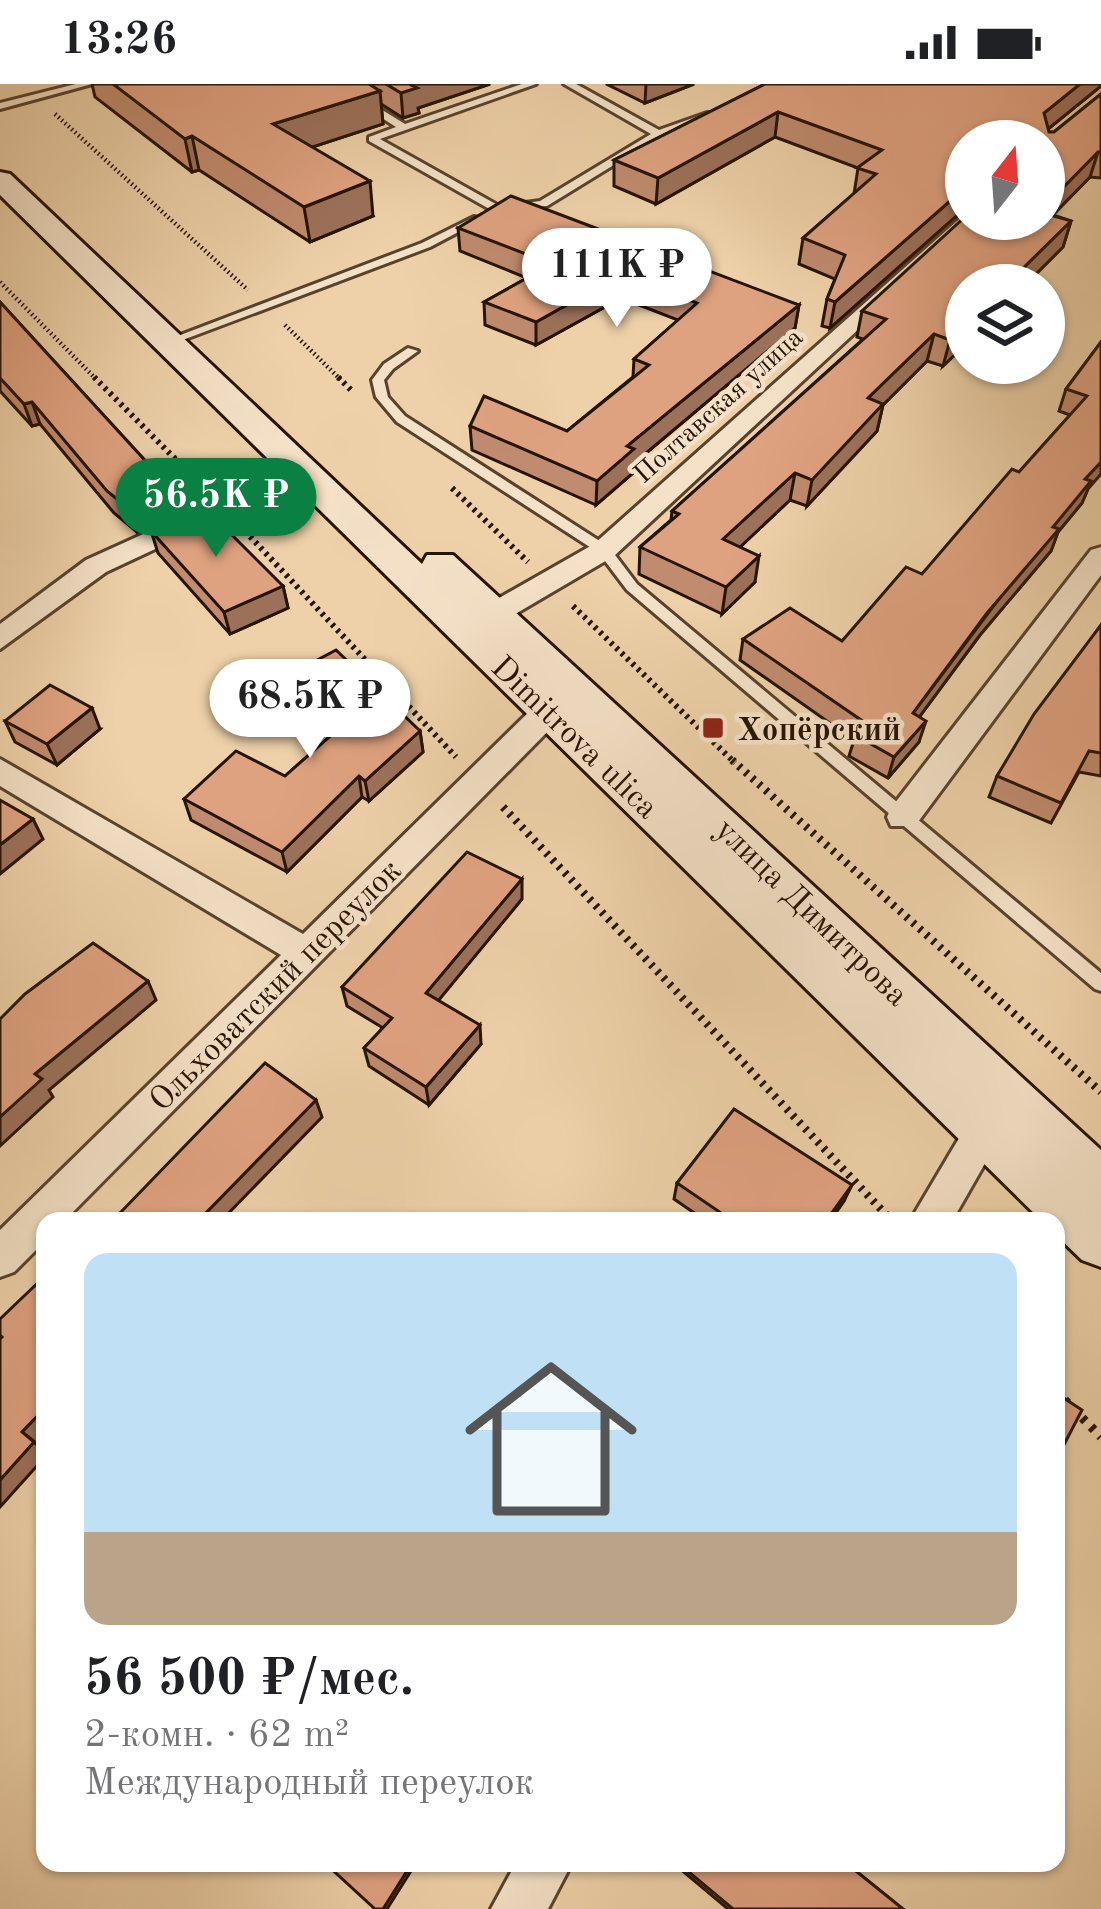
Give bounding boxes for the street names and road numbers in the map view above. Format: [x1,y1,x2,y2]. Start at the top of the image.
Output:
street label: Полтавская улица [629,324,809,489]
street label: Dimitrova ulica [484,651,663,826]
street label: улица Димитрова [708,814,913,1014]
street label: Ольховатский переулок [144,854,409,1119]

